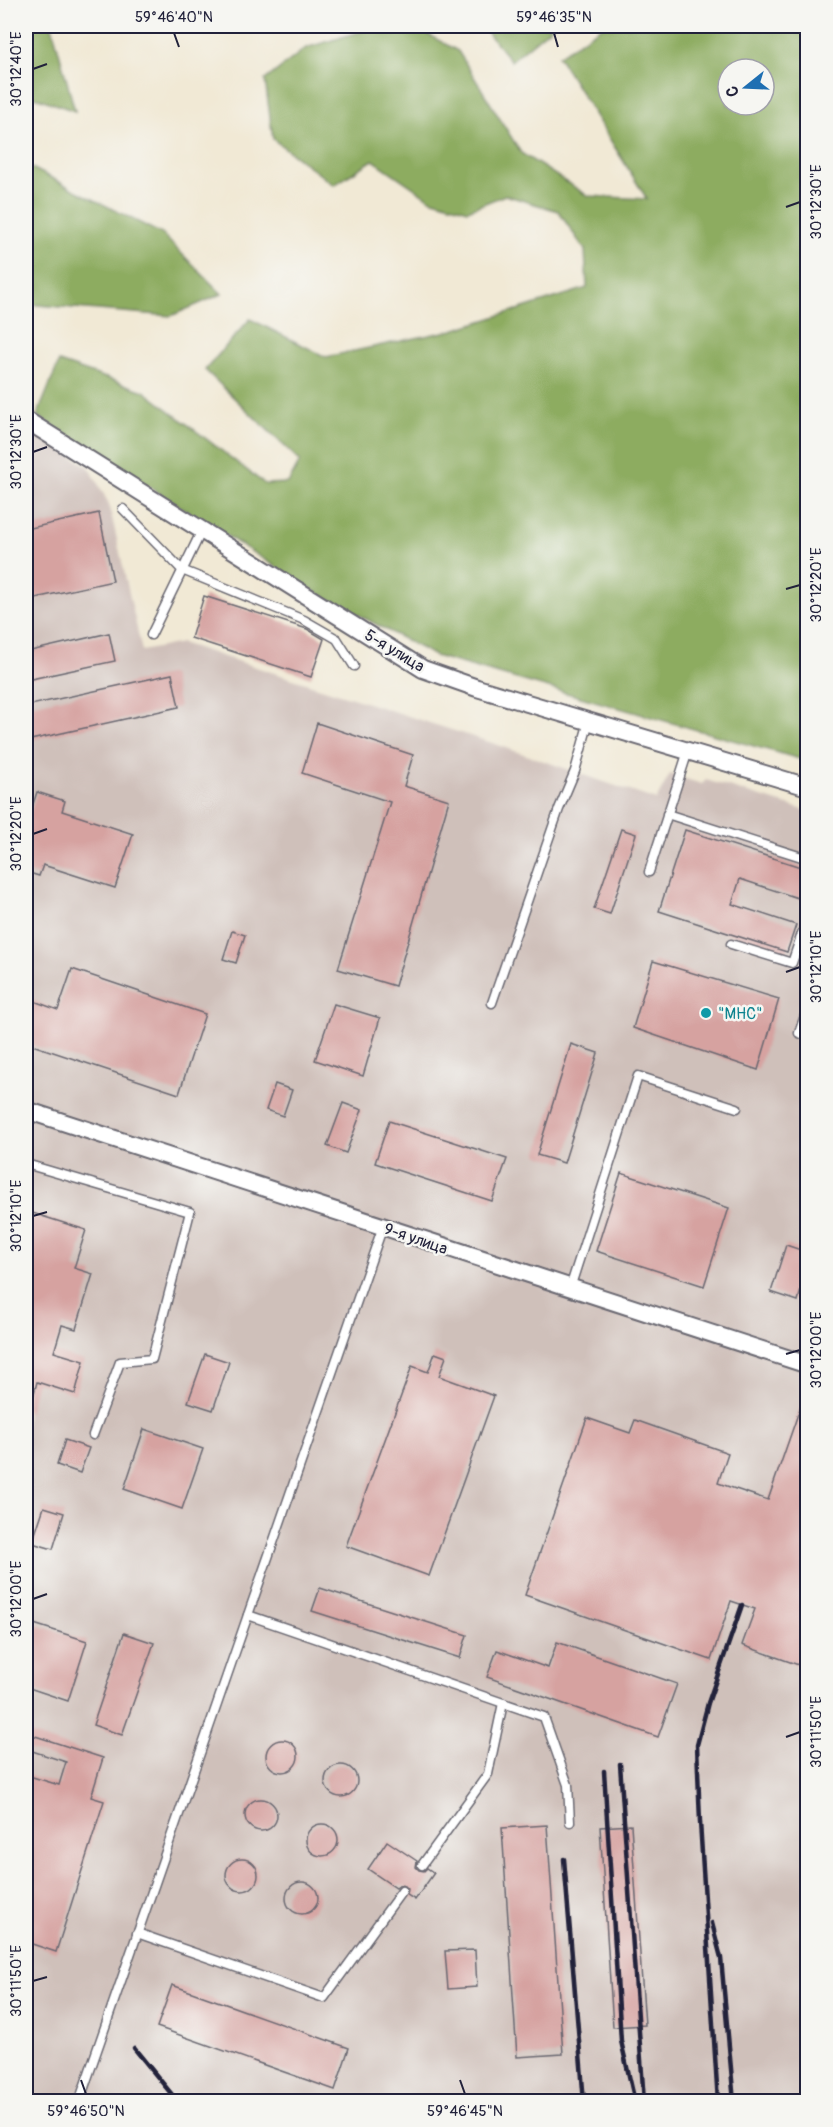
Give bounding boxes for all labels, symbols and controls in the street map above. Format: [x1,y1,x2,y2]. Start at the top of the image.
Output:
text: 59°46'40"N [135,8,213,27]
text: 59°46'35"N [516,8,592,27]
text: 30°12'40"E [7,31,26,107]
north arrow [716,57,776,117]
text: С [722,83,744,99]
text: 30°12'30"E [807,164,826,239]
text: 30°12'30"E [7,414,26,489]
text: 30°12'20"E [807,547,826,622]
street label: 5-я улица [361,625,428,677]
text: 30°12'20"E [7,796,26,871]
text: 30°12'10"E [807,931,826,1003]
place label: "МНС" [718,1004,763,1024]
marker: "МНС" [699,1006,713,1020]
text: 30°12'10"E [7,1180,26,1252]
street label: 9-я улица [381,1219,450,1259]
text: 30°12'00"E [807,1311,826,1388]
text: 30°12'00"E [7,1560,26,1637]
text: 30°11'50"E [807,1696,826,1768]
text: 30°11'50"E [7,1945,26,2017]
text: 59°46'50"N [47,2102,125,2121]
text: 59°46'45"N [427,2102,503,2121]

